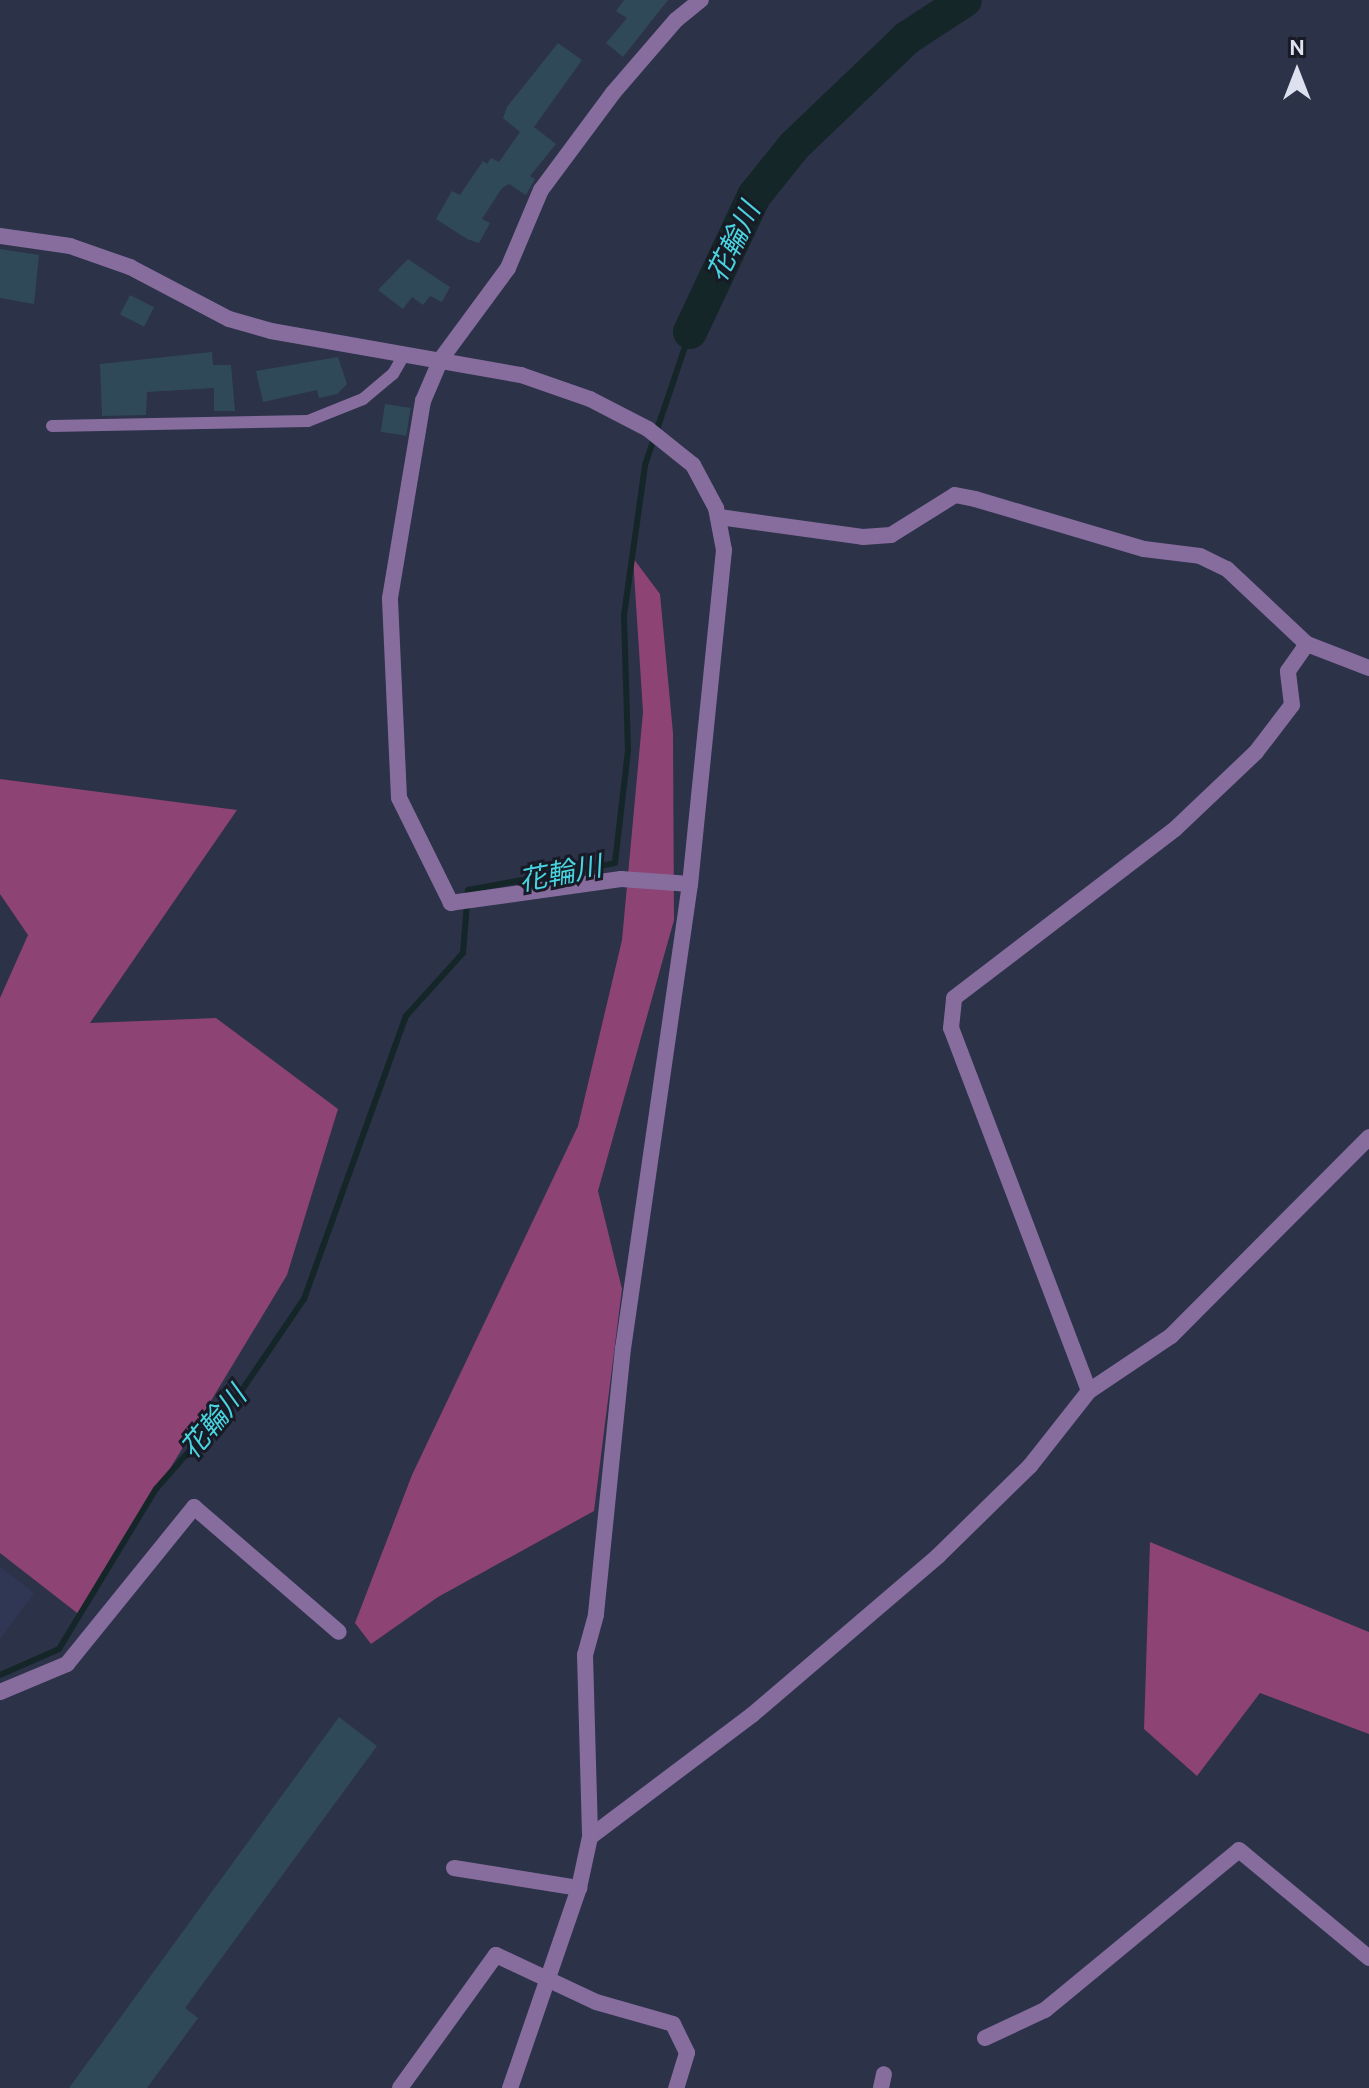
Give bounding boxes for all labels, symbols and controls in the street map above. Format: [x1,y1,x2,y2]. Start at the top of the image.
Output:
north arrow [1257,32,1337,112]
text: N [1289,34,1305,61]
water label: 花輪川 [699,197,767,287]
water label: 花輪川 [516,848,604,898]
water label: 花輪川 [173,1379,253,1465]

